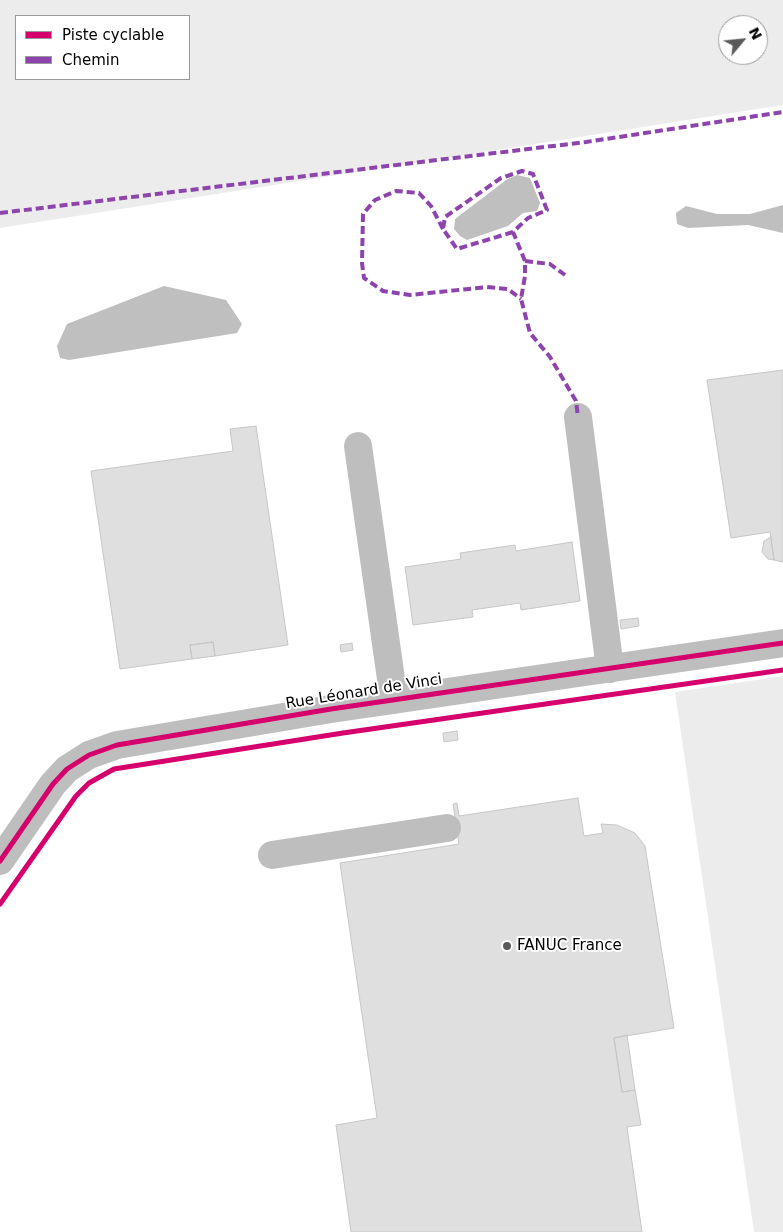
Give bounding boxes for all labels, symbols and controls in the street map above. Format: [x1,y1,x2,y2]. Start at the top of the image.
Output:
legend [15,15,190,80]
north arrow [718,15,768,65]
text: N [746,24,765,42]
text: Piste cyclable [62,26,164,44]
text: Chemin [62,51,120,69]
street label: Rue Léonard de Vinci [284,671,444,713]
place label: FANUC France [517,937,622,955]
marker: FANUC France [501,940,513,952]

